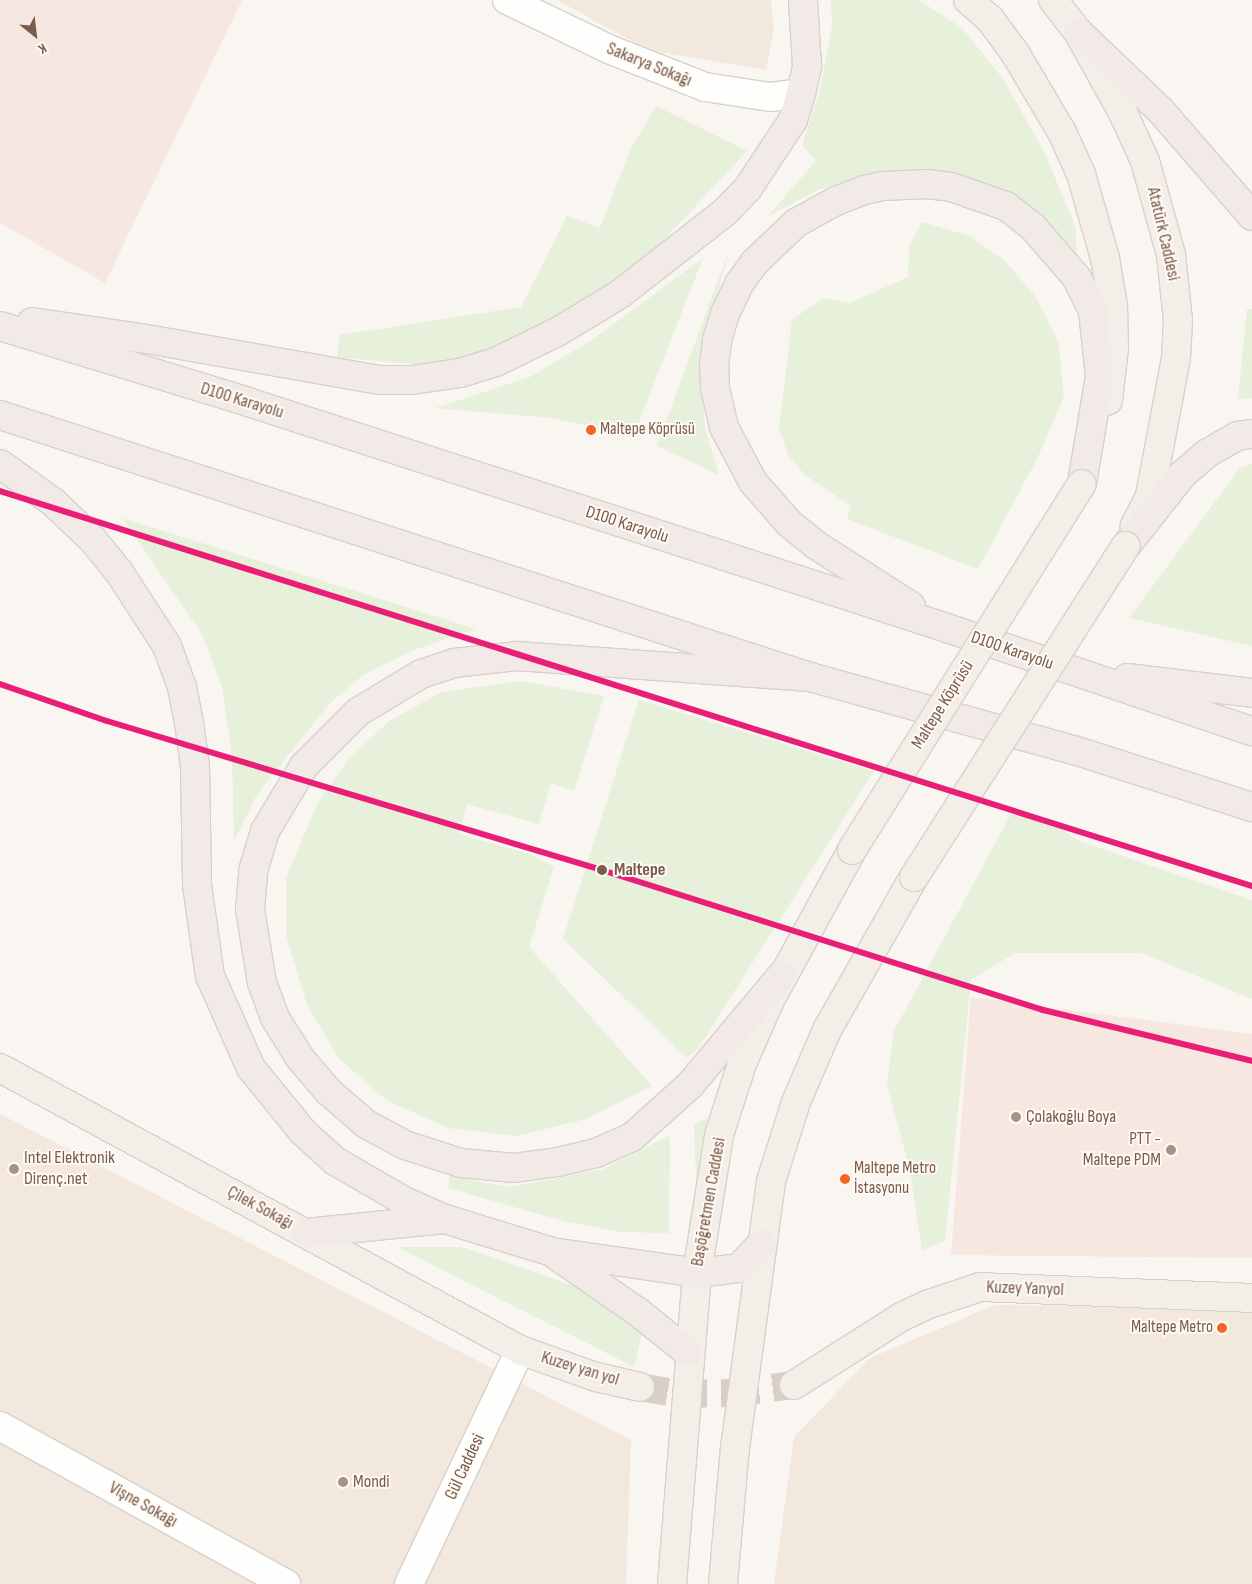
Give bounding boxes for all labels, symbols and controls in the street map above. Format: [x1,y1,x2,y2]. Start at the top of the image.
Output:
north arrow [10,10,60,60]
street label: Sakarya Sokağı [603,38,695,92]
text: K [35,39,50,58]
street label: Atatürk Caddesi [1142,185,1184,283]
street label: D100 Karayolu [198,378,286,424]
place label: Maltepe Köprüsü [600,420,695,440]
marker: Maltepe Köprüsü [586,425,596,435]
street label: D100 Karayolu [583,501,671,549]
street label: D100 Karayolu [968,627,1056,675]
street label: Maltepe Köprüsü [907,657,979,753]
place label: Maltepe [614,859,665,881]
marker: Maltepe [594,862,610,878]
place label: Çolakoğlu Boya [1026,1106,1116,1128]
marker: Çolakoğlu Boya [1010,1111,1022,1123]
place label: PTT - Maltepe PDM [1083,1129,1161,1172]
street label: Başöğretmen Caddesi [687,1136,731,1268]
marker: PTT - Maltepe PDM [1165,1144,1177,1156]
place label: Intel Elektronik Direnç.net [24,1148,115,1190]
place label: Maltepe Metro İstasyonu [854,1159,936,1199]
marker: Intel Elektronik Direnç.net [8,1163,20,1175]
marker: Maltepe Metro İstasyonu [840,1174,850,1184]
street label: Çilek Sokağı [223,1182,297,1234]
street label: Kuzey Yanyol [986,1277,1064,1301]
place label: Maltepe Metro [1131,1318,1213,1338]
marker: Maltepe Metro [1217,1323,1227,1333]
street label: Kuzey yan yol [538,1347,622,1391]
street label: Gül Caddesi [440,1431,490,1503]
place label: Mondi [353,1471,390,1493]
marker: Mondi [337,1476,349,1488]
street label: Vişne Sokağı [105,1477,181,1533]

